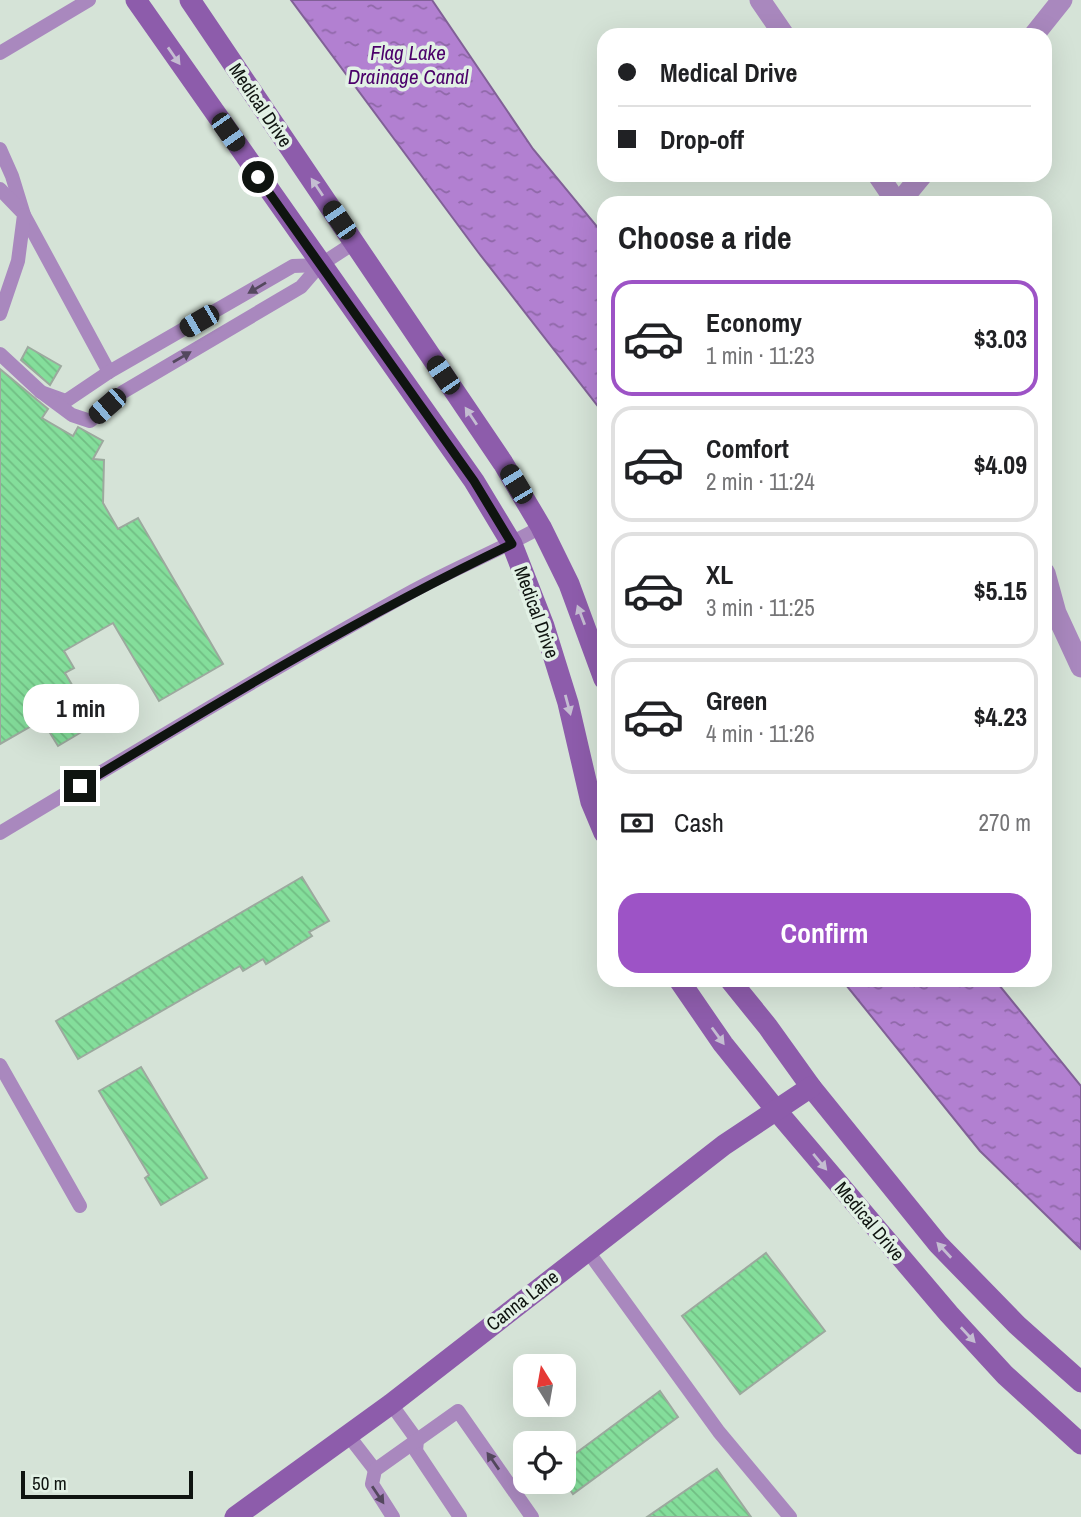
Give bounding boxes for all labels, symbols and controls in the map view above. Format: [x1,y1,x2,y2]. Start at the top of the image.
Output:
water label: Flag Lake Drainage Canal [348,38,469,91]
one-way arrow [167,47,181,65]
text: Medical Drive [660,55,797,90]
street label: Medical Drive [223,58,299,152]
car [208,109,249,155]
text: Drop-off [660,122,744,157]
route start [242,161,274,193]
one-way arrow [310,177,323,197]
car [319,197,360,243]
text: Choose a ride [618,216,792,259]
one-way arrow [248,281,267,294]
car [176,301,223,341]
text: Economy [706,305,802,340]
icon: car [622,307,685,370]
text: $3.03 [974,321,1027,356]
text: 1 min · 11:23 [706,340,815,371]
one-way arrow [173,351,192,364]
car [423,352,464,398]
car [85,384,130,428]
one-way arrow [465,407,478,426]
text: Comfort [706,431,789,466]
icon: car [622,433,685,496]
text: $4.09 [974,447,1027,482]
car [497,461,536,507]
text: 2 min · 11:24 [706,466,815,497]
text: XL [706,557,733,592]
icon: car [622,559,685,622]
street label: Medical Drive [508,562,566,662]
text: $5.15 [974,573,1027,608]
text: 3 min · 11:25 [706,592,815,623]
one-way arrow [576,604,587,625]
text: Green [706,683,768,718]
callout: 1 min [22,684,138,734]
icon: car [622,685,685,748]
text: 1 min [56,693,106,724]
one-way arrow [563,694,574,716]
text: $4.23 [974,699,1027,734]
text: 4 min · 11:26 [706,718,815,749]
route end [64,770,96,802]
icon: cash [618,804,656,842]
text: Cash [674,805,724,840]
text: 270 m [979,807,1031,838]
button: Confirm [618,893,1031,973]
one-way arrow [711,1027,725,1045]
one-way arrow [812,1154,827,1171]
street label: Medical Drive [829,1176,911,1266]
one-way arrow [936,1242,952,1259]
street label: Canna Lane [481,1264,563,1336]
one-way arrow [960,1326,976,1343]
north arrow [513,1354,576,1418]
map controls [513,1354,576,1494]
button: locate [513,1431,576,1494]
one-way arrow [486,1452,500,1470]
scale bar [21,1468,192,1500]
text: 50 m [32,1470,67,1496]
one-way arrow [372,1485,385,1505]

